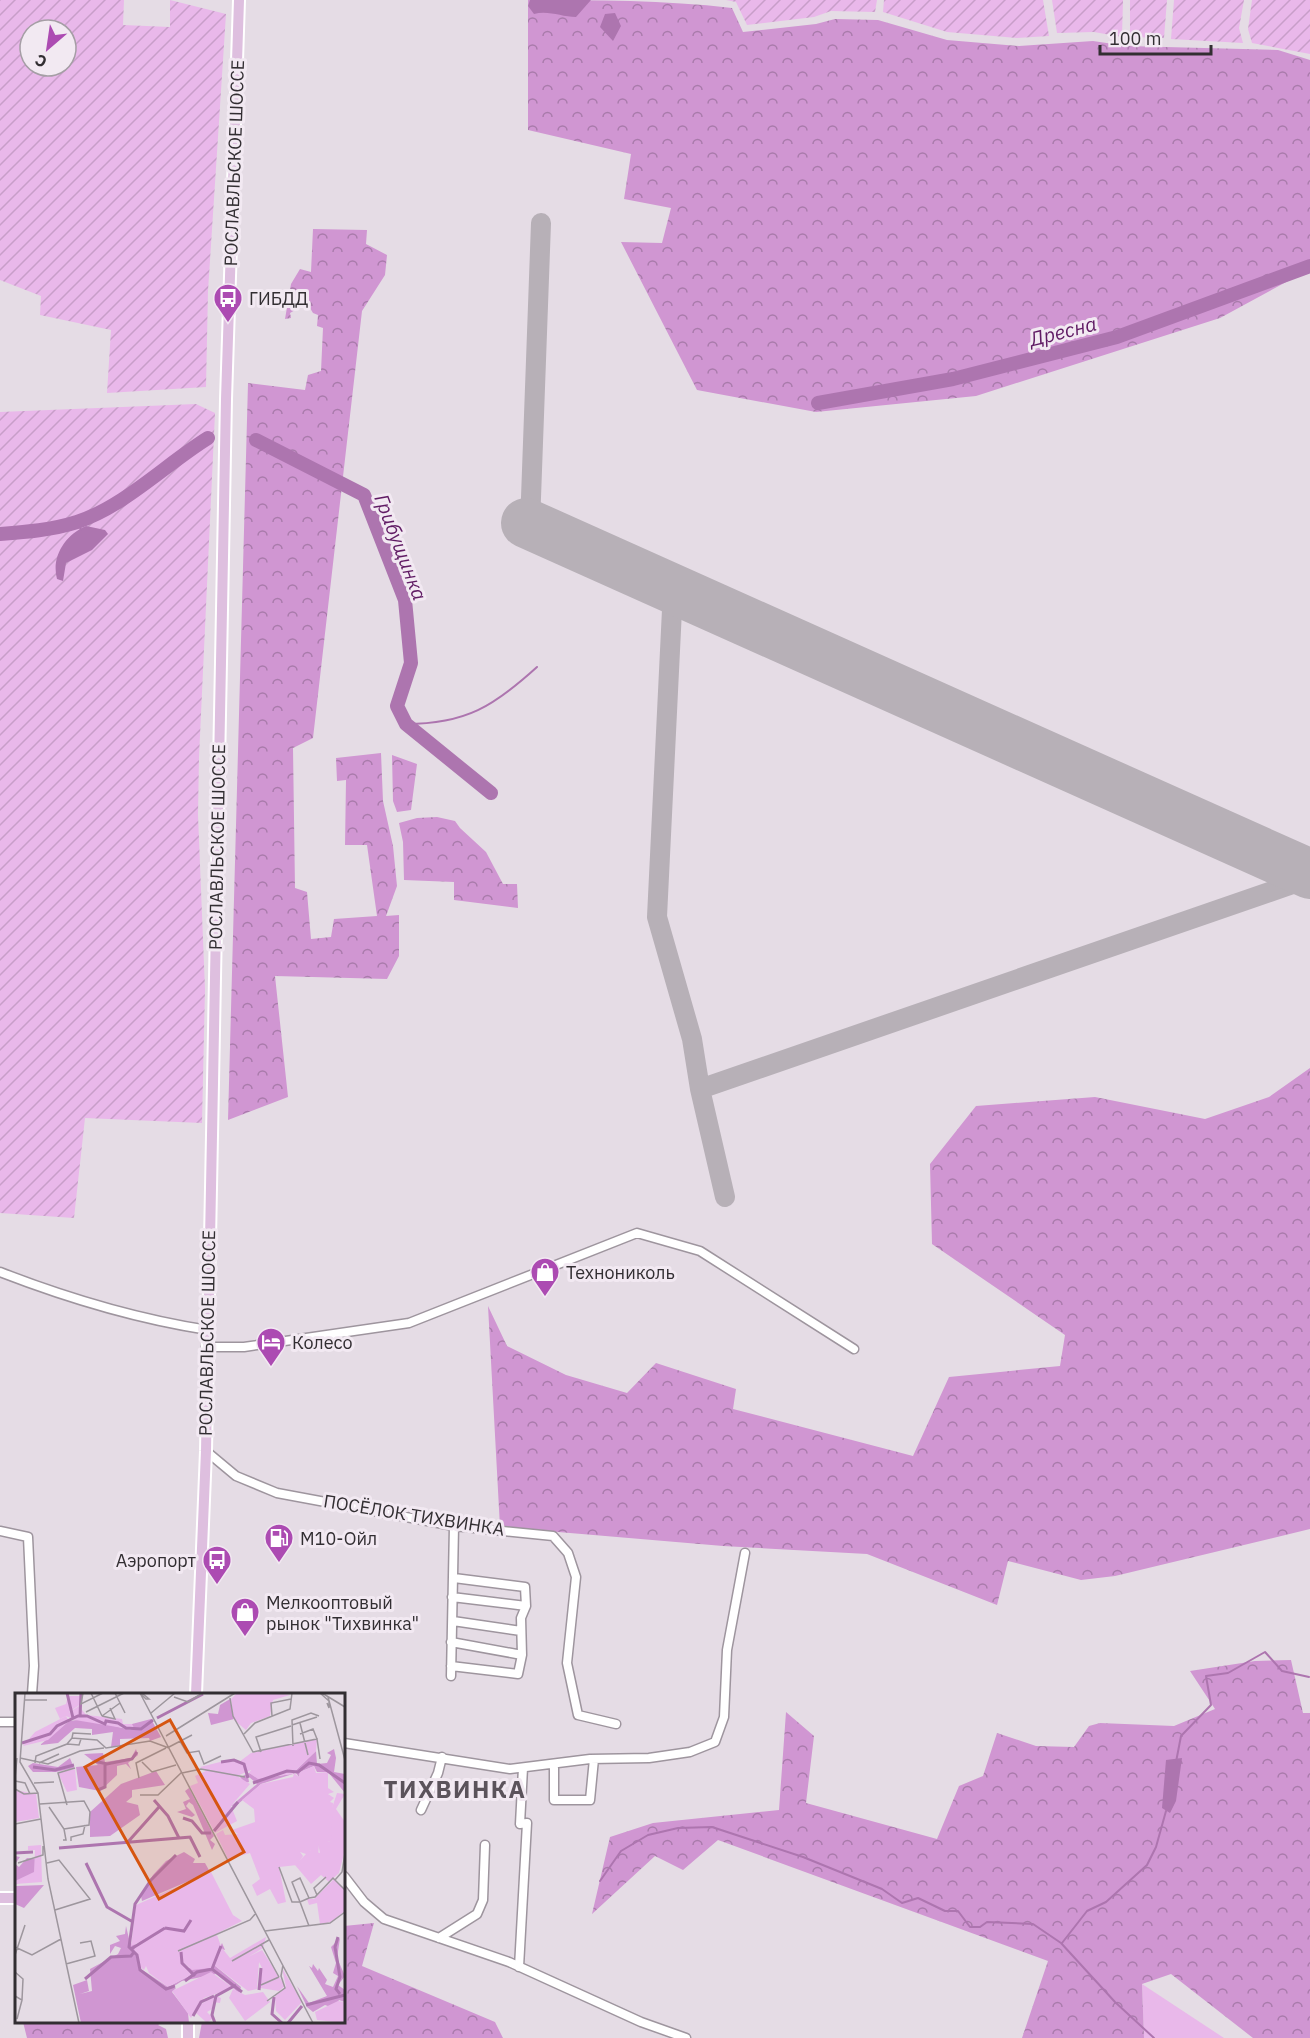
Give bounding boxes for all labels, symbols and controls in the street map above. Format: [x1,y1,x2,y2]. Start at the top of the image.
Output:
north arrow [18,18,78,78]
scale bar [1100,18,1211,56]
text: 100 m [1109,27,1161,50]
text: С [31,50,50,72]
street label: РОСЛАВЛЬСКОЕ ШОССЕ [219,59,249,267]
bus stop icon: ГИБДД [212,282,244,324]
place label: ГИБДД [249,287,308,310]
water label: Дресна [1025,310,1099,353]
water label: Грибущинка [368,490,434,604]
street label: РОСЛАВЛЬСКОЕ ШОССЕ [204,744,230,950]
street label: РОСЛАВЛЬСКОЕ ШОССЕ [194,1230,220,1436]
shop icon: Технониколь [529,1256,561,1298]
place label: Технониколь [566,1261,675,1284]
hotel icon: Колесо [255,1326,287,1368]
place label: Колесо [292,1331,353,1354]
street label: ПОСЁЛОК ТИХВИНКА [322,1489,507,1541]
fuel station icon: М10-Ойл [263,1522,295,1564]
place label: М10-Ойл [300,1527,377,1550]
bus stop icon: Аэропорт [201,1544,233,1586]
place label: Аэропорт [116,1549,196,1572]
place label: Мелкооптовый рынок "Тихвинка" [266,1591,419,1635]
shop icon: Мелкооптовый рынок "Тихвинка" [229,1596,261,1638]
inset map [15,1693,345,2023]
district label: ТИХВИНКА [384,1773,526,1805]

